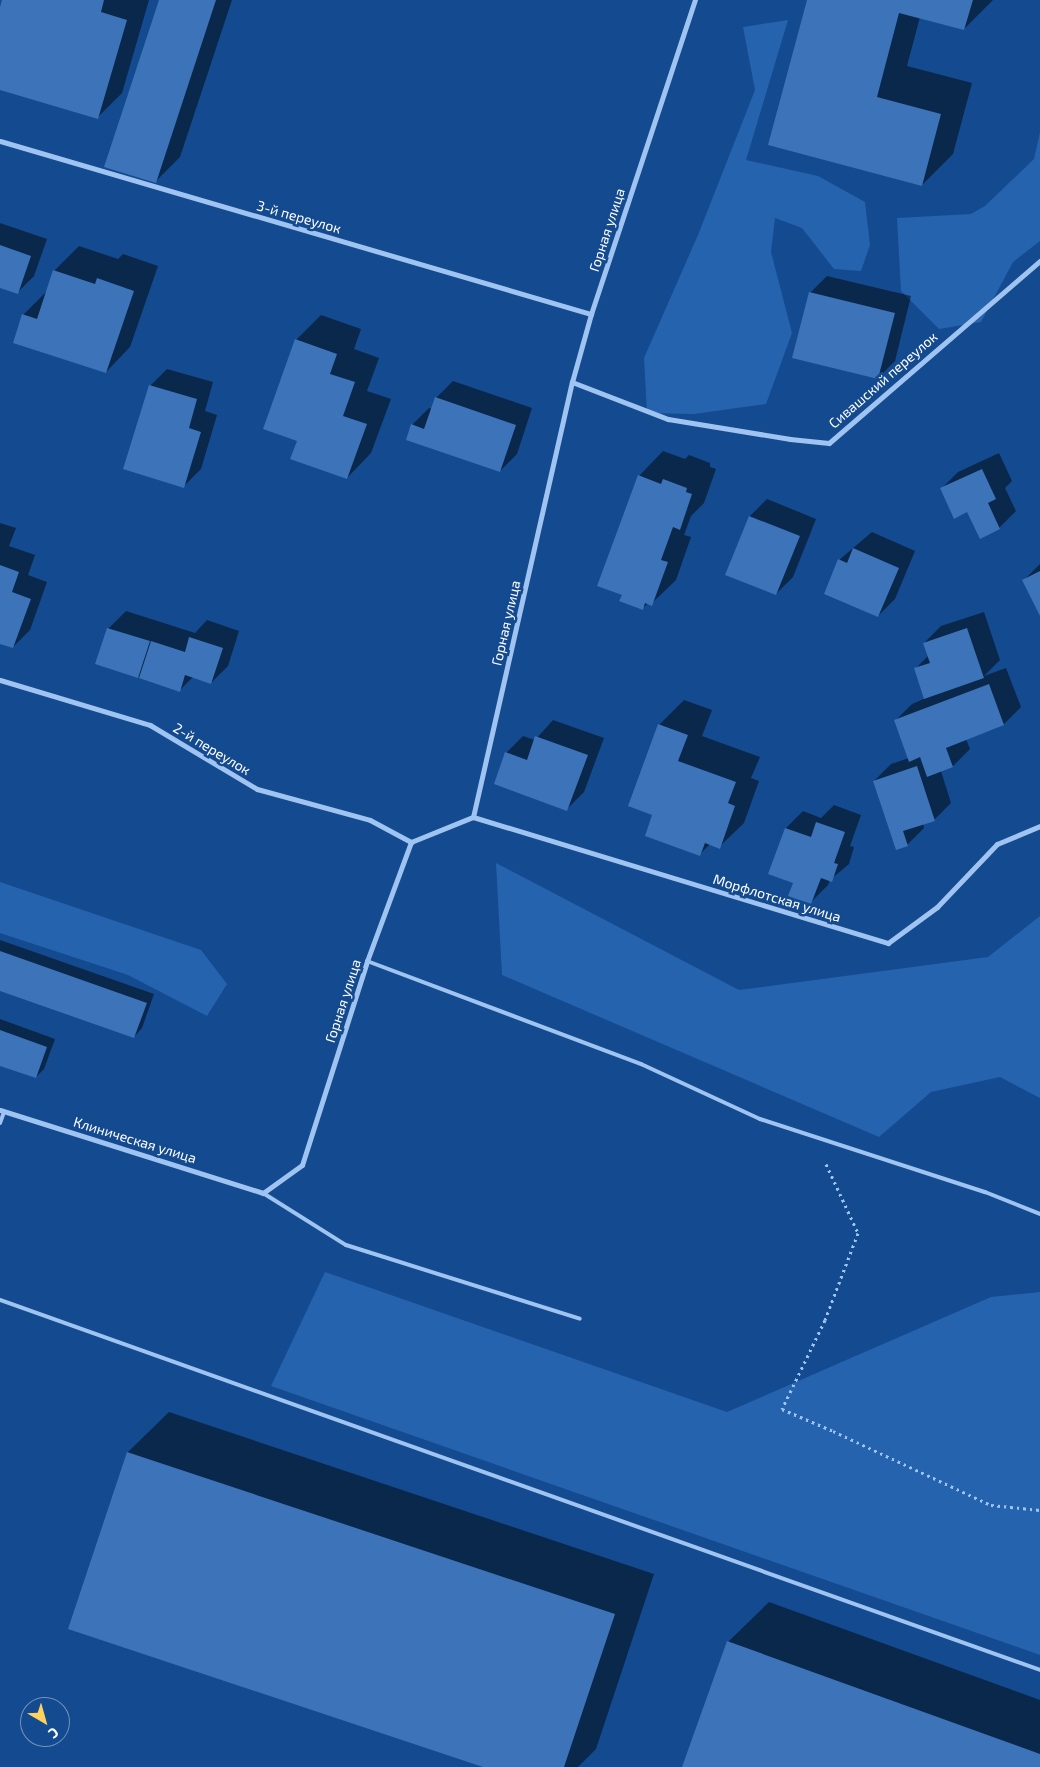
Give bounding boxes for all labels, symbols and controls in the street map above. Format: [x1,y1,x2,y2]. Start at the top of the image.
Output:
street label: Горная улица [586,186,628,274]
street label: 3-й переулок [255,197,343,237]
street label: Сивашский переулок [825,328,941,432]
street label: Горная улица [488,579,524,667]
street label: 2-й переулок [170,719,254,779]
street label: Морфлотская улица [711,871,843,925]
street label: Горная улица [322,957,364,1045]
street label: Клиническая улица [71,1113,199,1167]
north arrow [20,1697,70,1747]
text: С [45,1724,62,1743]

